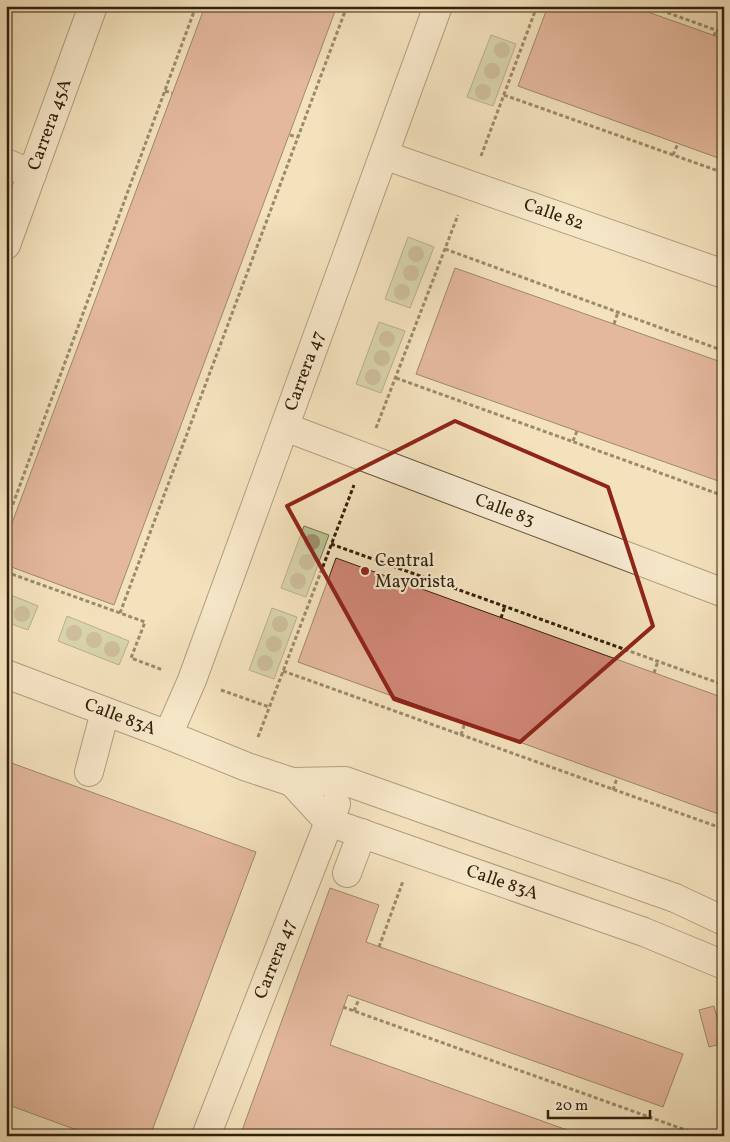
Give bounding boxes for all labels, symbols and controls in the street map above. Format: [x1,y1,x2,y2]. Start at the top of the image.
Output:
street label: Carrera 45A [22,75,78,174]
street label: Calle 82 [520,192,588,237]
street label: Carrera 47 [279,327,331,415]
street label: Calle 83 [471,487,538,533]
place label: Central Mayorista [375,549,455,595]
marker: Central Mayorista [359,565,371,577]
street label: Calle 83A [81,692,160,742]
street label: Calle 83A [463,858,542,907]
street label: Carrera 47 [248,915,302,1003]
scale bar [548,1087,650,1119]
text: 20 m [555,1096,588,1117]

